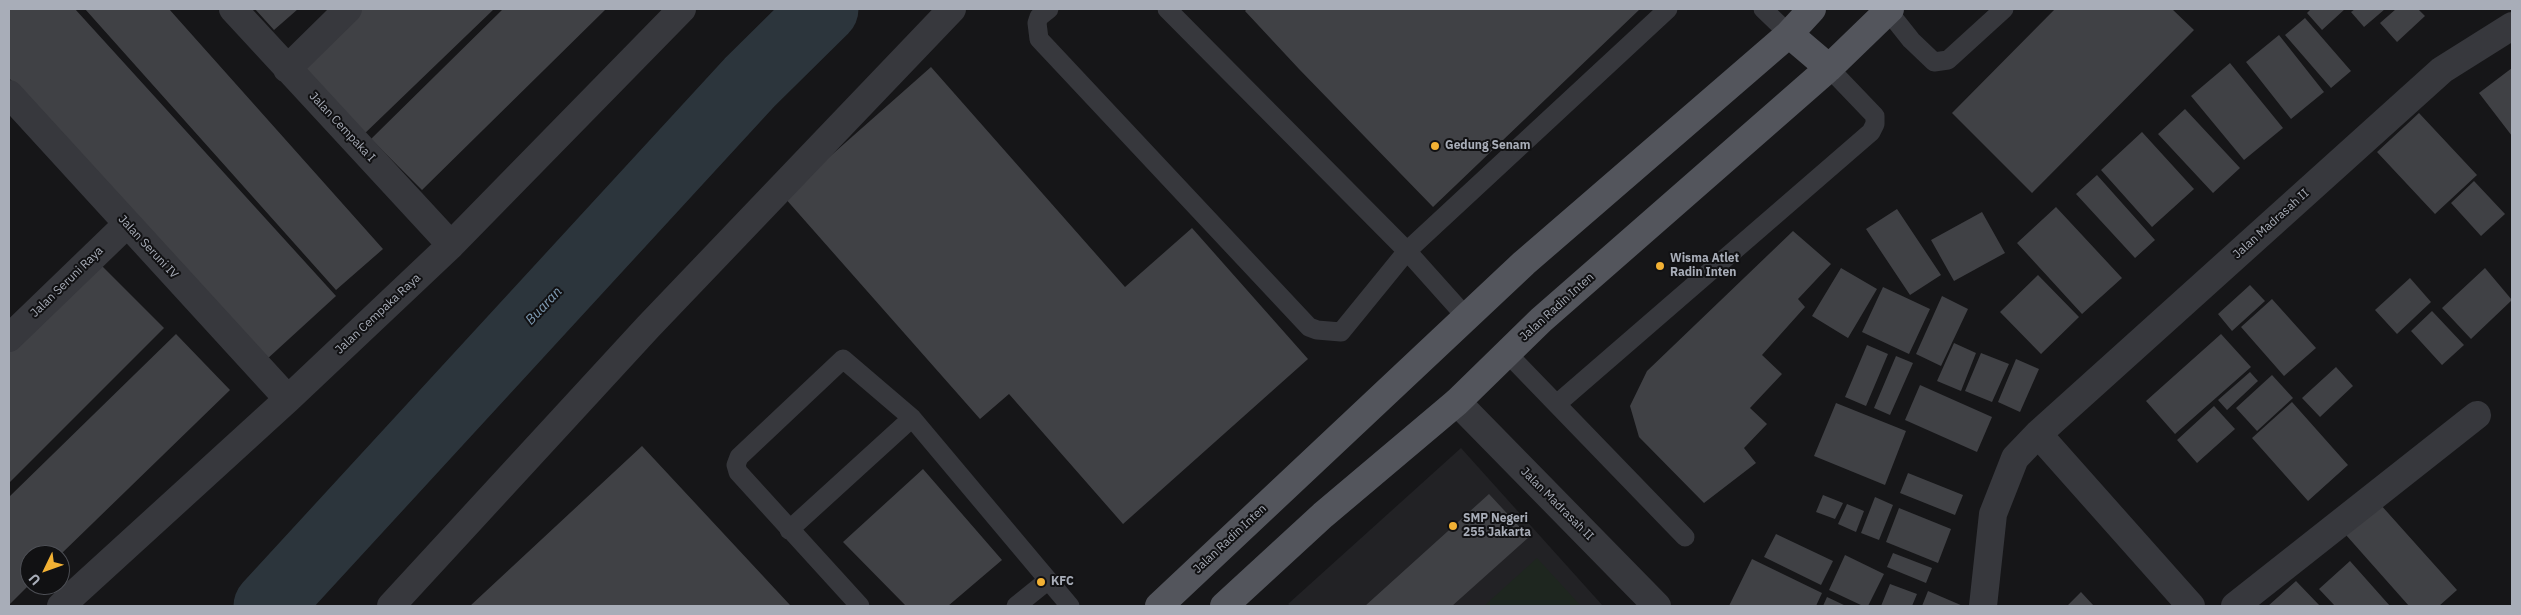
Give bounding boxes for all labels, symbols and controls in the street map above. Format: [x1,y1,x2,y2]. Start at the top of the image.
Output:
street label: Jalan Cempaka I [306,89,378,165]
place label: Gedung Senam [1445,139,1530,153]
marker: Gedung Senam [1429,140,1441,152]
street label: Jalan Madrasah II [2230,186,2312,262]
street label: Jalan Seruni IV [115,212,181,282]
street label: Jalan Seruni Raya [28,244,106,320]
place label: Wisma Atlet Radin Inten [1670,252,1739,280]
marker: Wisma Atlet Radin Inten [1654,260,1666,272]
street label: Jalan Radin Inten [1517,270,1597,344]
street label: Jalan Cempaka Raya [332,271,424,357]
water label: Buaran [522,284,566,328]
street label: Jalan Madrasah II [1518,465,1596,543]
street label: Jalan Radin Inten [1190,501,1270,577]
place label: SMP Negeri 255 Jakarta [1463,512,1531,540]
marker: SMP Negeri 255 Jakarta [1447,520,1459,532]
north arrow [20,545,70,595]
text: U [25,570,45,589]
place label: KFC [1051,575,1074,589]
marker: KFC [1035,576,1047,588]

